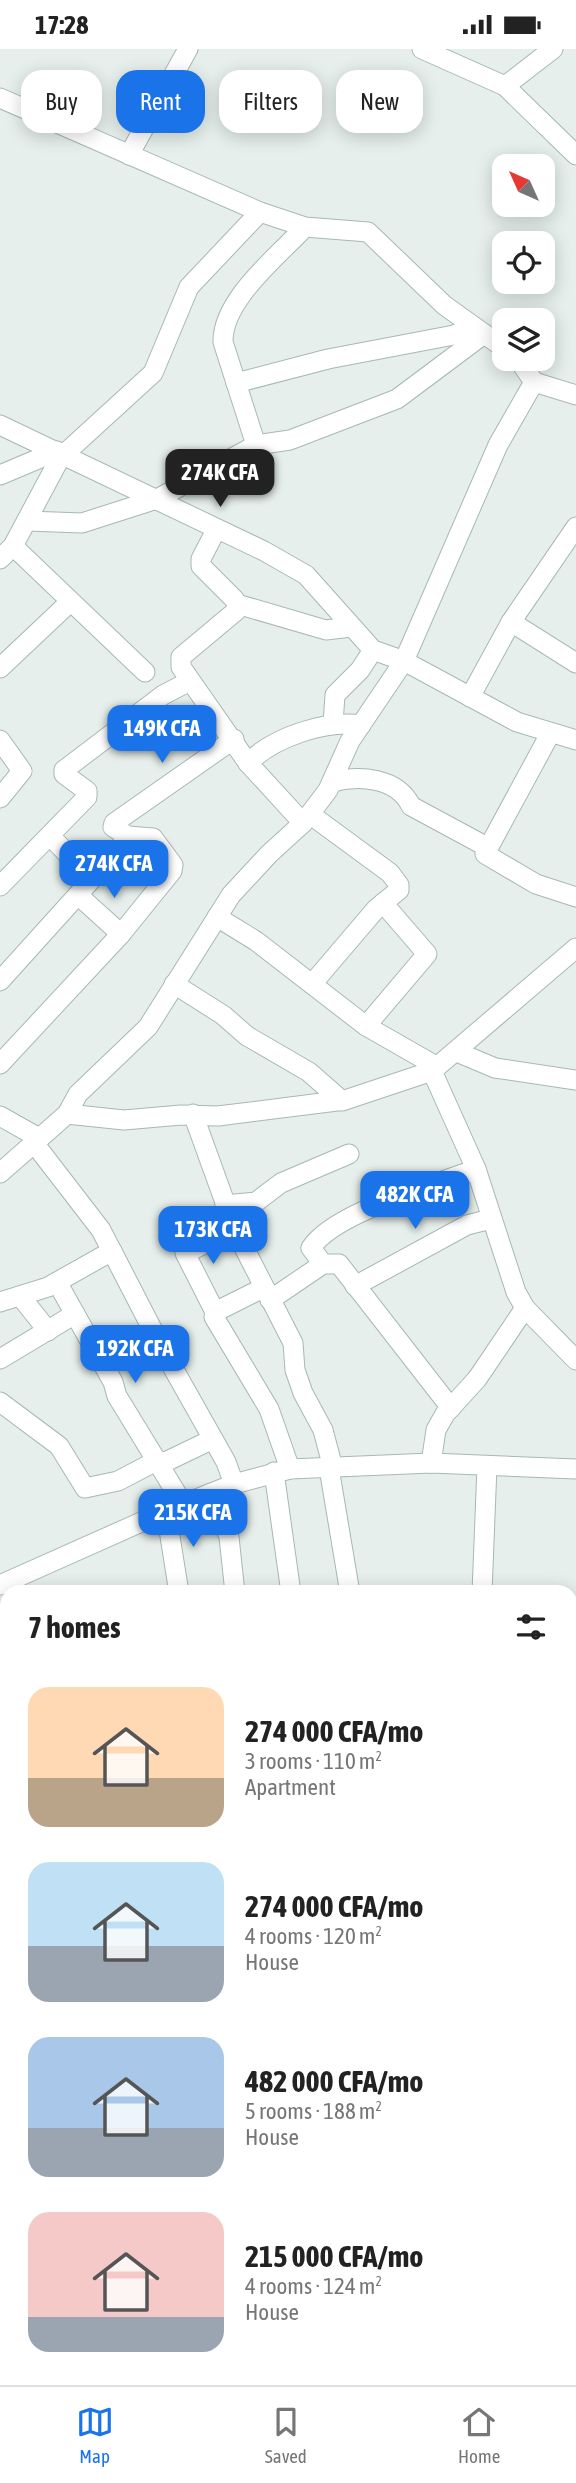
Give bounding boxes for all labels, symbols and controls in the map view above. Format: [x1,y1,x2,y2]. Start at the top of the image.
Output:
text: 17:28 [35,10,89,40]
chip: Buy [21,70,102,133]
chip: Rent [116,70,205,133]
chip: Filters [219,70,322,133]
chip: New [336,70,423,133]
north arrow [492,154,555,217]
map controls [492,154,555,371]
button: locate [492,231,555,294]
button: layers [492,308,555,371]
pin: 274K CFA [148,449,292,509]
text: 274K CFA [181,459,259,485]
pin: 149K CFA [90,705,234,765]
text: 149K CFA [123,715,201,741]
pin: 274K CFA [42,841,186,900]
text: 274K CFA [75,850,153,876]
pin: 482K CFA [343,1171,487,1231]
text: 482K CFA [376,1181,454,1207]
pin: 173K CFA [141,1207,285,1266]
text: 173K CFA [174,1216,252,1242]
pin: 192K CFA [63,1325,207,1385]
text: 192K CFA [96,1335,174,1361]
pin: 215K CFA [121,1489,265,1549]
text: 215K CFA [154,1499,232,1525]
icon: filters [512,1608,550,1646]
text: 7 homes [28,1610,121,1644]
text: 274 000 CFA/mo [245,1714,423,1748]
icon: home [84,1715,168,1799]
text: 3 rooms · 110 m² [245,1748,382,1774]
text: Apartment [245,1774,336,1800]
text: 274 000 CFA/mo [245,1889,423,1923]
icon: home [84,1890,168,1974]
text: 4 rooms · 120 m² [245,1923,382,1949]
text: House [245,1949,299,1975]
text: 482 000 CFA/mo [245,2064,423,2098]
icon: home [84,2065,168,2149]
text: 5 rooms · 188 m² [245,2098,382,2124]
text: House [245,2124,299,2150]
text: 215 000 CFA/mo [245,2239,423,2273]
icon: home [84,2240,168,2324]
text: 4 rooms · 124 m² [245,2273,382,2299]
text: House [245,2299,299,2325]
tab: Map [76,2403,114,2467]
tab: Saved [265,2403,307,2467]
tab: Home [458,2403,500,2467]

